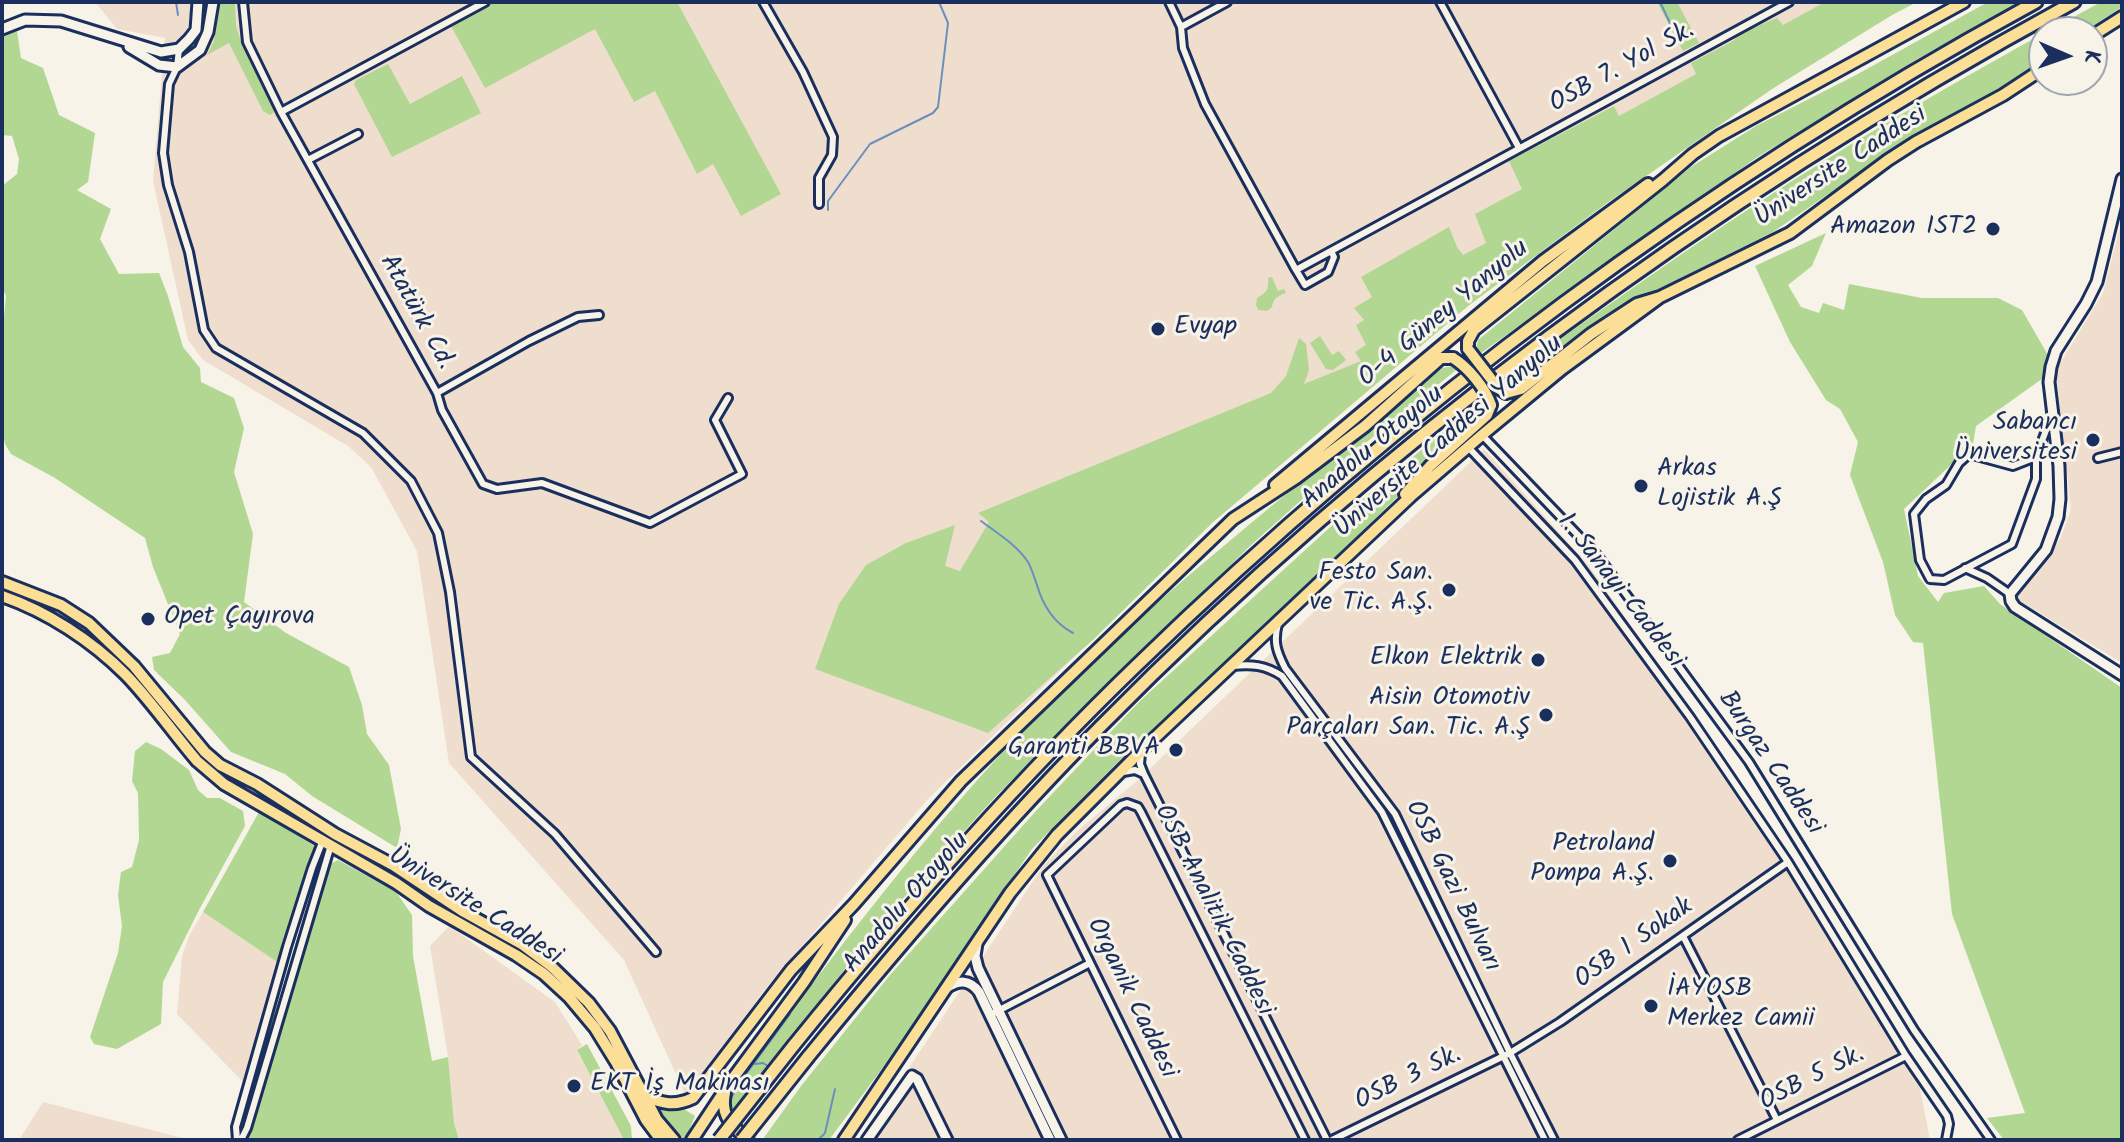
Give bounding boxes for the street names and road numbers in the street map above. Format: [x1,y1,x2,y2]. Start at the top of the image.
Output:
street label: OSB 7. Yol Sk. [1545,16,1701,122]
street label: Üniversite Caddesi [1750,101,1934,235]
street label: O-4 Güney Yanyolu [1353,235,1537,395]
street label: Atatürk Cd. [371,250,459,376]
street label: Üniversite Caddesi Yanyolu [1329,330,1571,546]
street label: Anadolu Otoyolu [1296,380,1452,518]
street label: 1. Sanayi Caddesi [1549,508,1689,676]
street label: Burgaz Caddesi [1709,686,1829,842]
street label: OSB Gazi Bulvarı [1396,796,1506,978]
street label: OSB Analitik Caddesi [1145,800,1279,1022]
street label: Anadolu Otoyolu [838,827,978,981]
street label: Üniversite Caddesi [381,842,567,974]
street label: OSB 1 Sokak [1570,893,1700,997]
street label: Organik Caddesi [1078,914,1182,1084]
street label: OSB 5 Sk. [1755,1040,1871,1120]
street label: OSB 3 Sk. [1351,1041,1467,1119]

